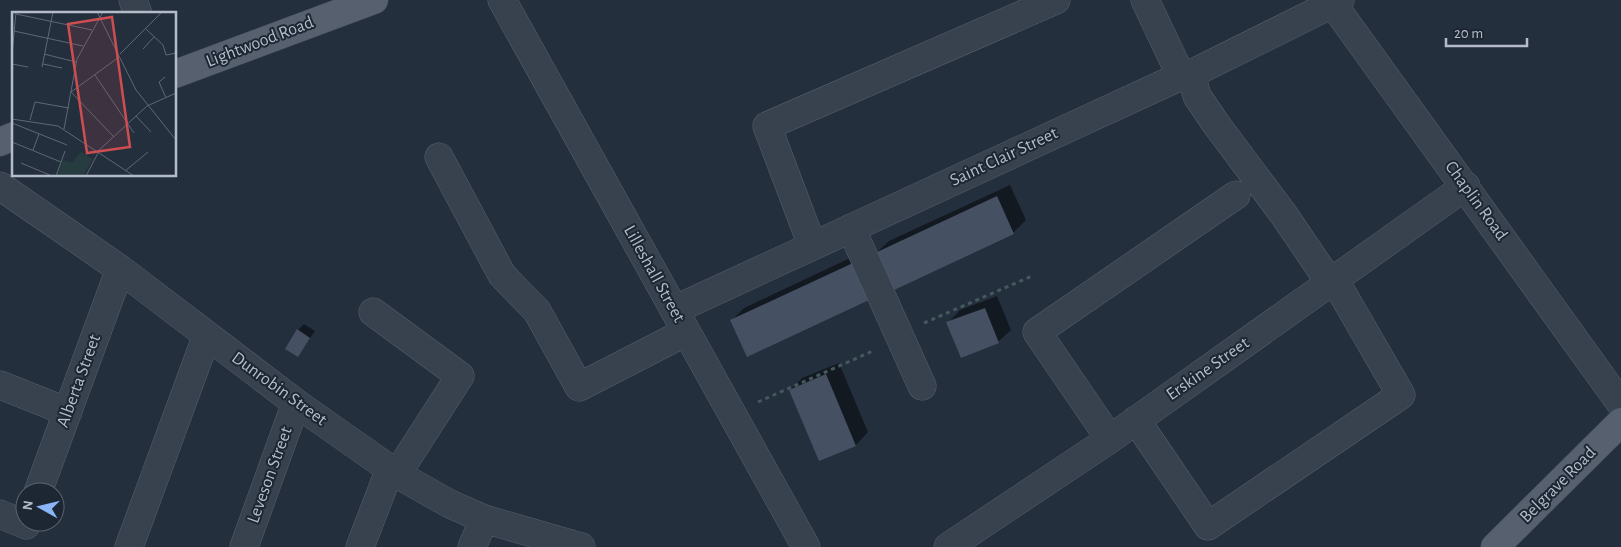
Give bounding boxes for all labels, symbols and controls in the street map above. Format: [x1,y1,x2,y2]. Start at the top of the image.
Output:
inset map [12,12,176,176]
street label: Lightwood Road [204,13,316,71]
scale bar [1446,15,1527,47]
text: 20 m [1454,26,1483,41]
street label: Saint Clair Street [947,124,1061,190]
street label: Chaplin Road [1441,158,1511,244]
street label: Lilleshall Street [620,223,688,326]
street label: Alberta Street [54,332,104,430]
street label: Erskine Street [1163,334,1253,404]
street label: Dunrobin Street [228,349,330,430]
street label: Leveson Street [244,424,296,526]
street label: Belgrave Road [1517,444,1599,526]
north arrow [15,482,65,532]
text: N [21,500,36,511]

